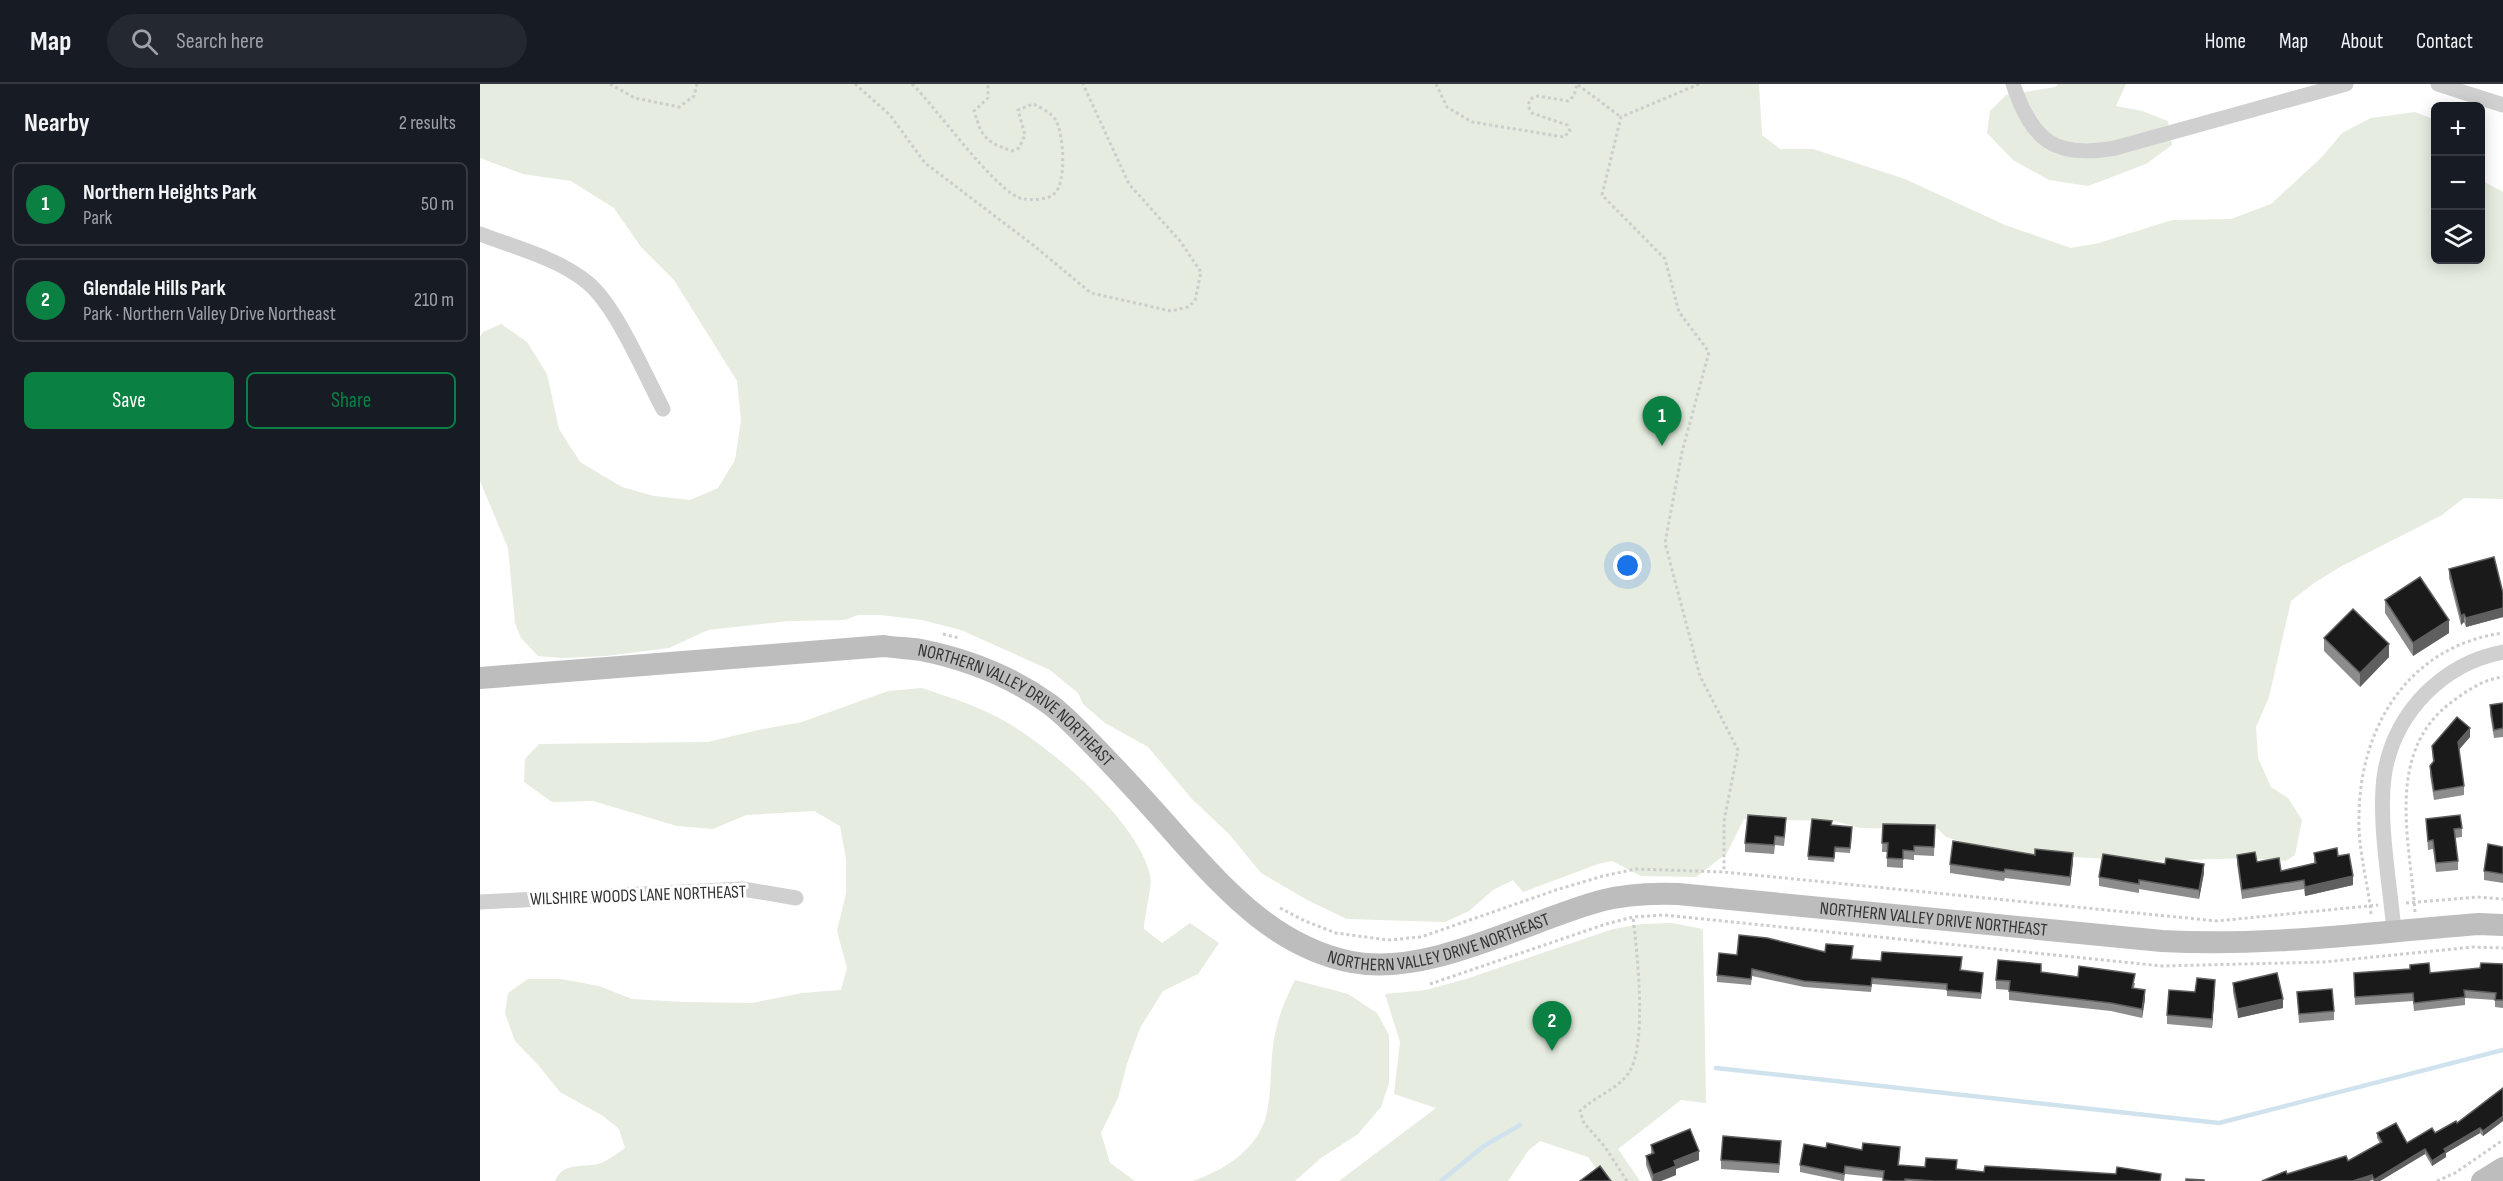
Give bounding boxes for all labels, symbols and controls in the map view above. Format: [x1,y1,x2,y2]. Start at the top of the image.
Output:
search box [107,14,527,68]
text: Map [30,25,71,58]
icon: search [128,25,161,58]
text: Search here [176,28,264,55]
text: Home [2205,29,2246,54]
text: Map [2279,29,2308,54]
text: About [2341,29,2383,54]
text: Contact [2416,29,2473,54]
map controls [2431,102,2485,264]
button: + [2431,102,2485,156]
text: Nearby [24,108,90,139]
text: 2 results [399,111,456,135]
button: − [2431,156,2485,210]
text: Northern Heights Park [83,179,257,206]
text: 1 [42,192,49,216]
text: 50 m [421,192,454,216]
text: Park [83,206,112,230]
button: layers [2431,210,2485,264]
text: Glendale Hills Park [83,275,226,302]
text: 2 [41,288,50,312]
text: 210 m [414,288,454,312]
text: Park · Northern Valley Drive Northeast [83,302,336,326]
button: Save [24,372,234,429]
button: Share [246,372,456,429]
pin: 1 [1642,396,1682,446]
your location [1613,551,1642,580]
street label: NORTHERN VALLEY DRIVE NORTHEAST [916,640,1118,771]
street label: WILSHIRE WOODS LANE NORTHEAST [530,881,746,910]
street label: NORTHERN VALLEY DRIVE NORTHEAST [1819,898,2048,941]
street label: NORTHERN VALLEY DRIVE NORTHEAST [1325,909,1553,976]
pin: 2 [1532,1002,1572,1051]

